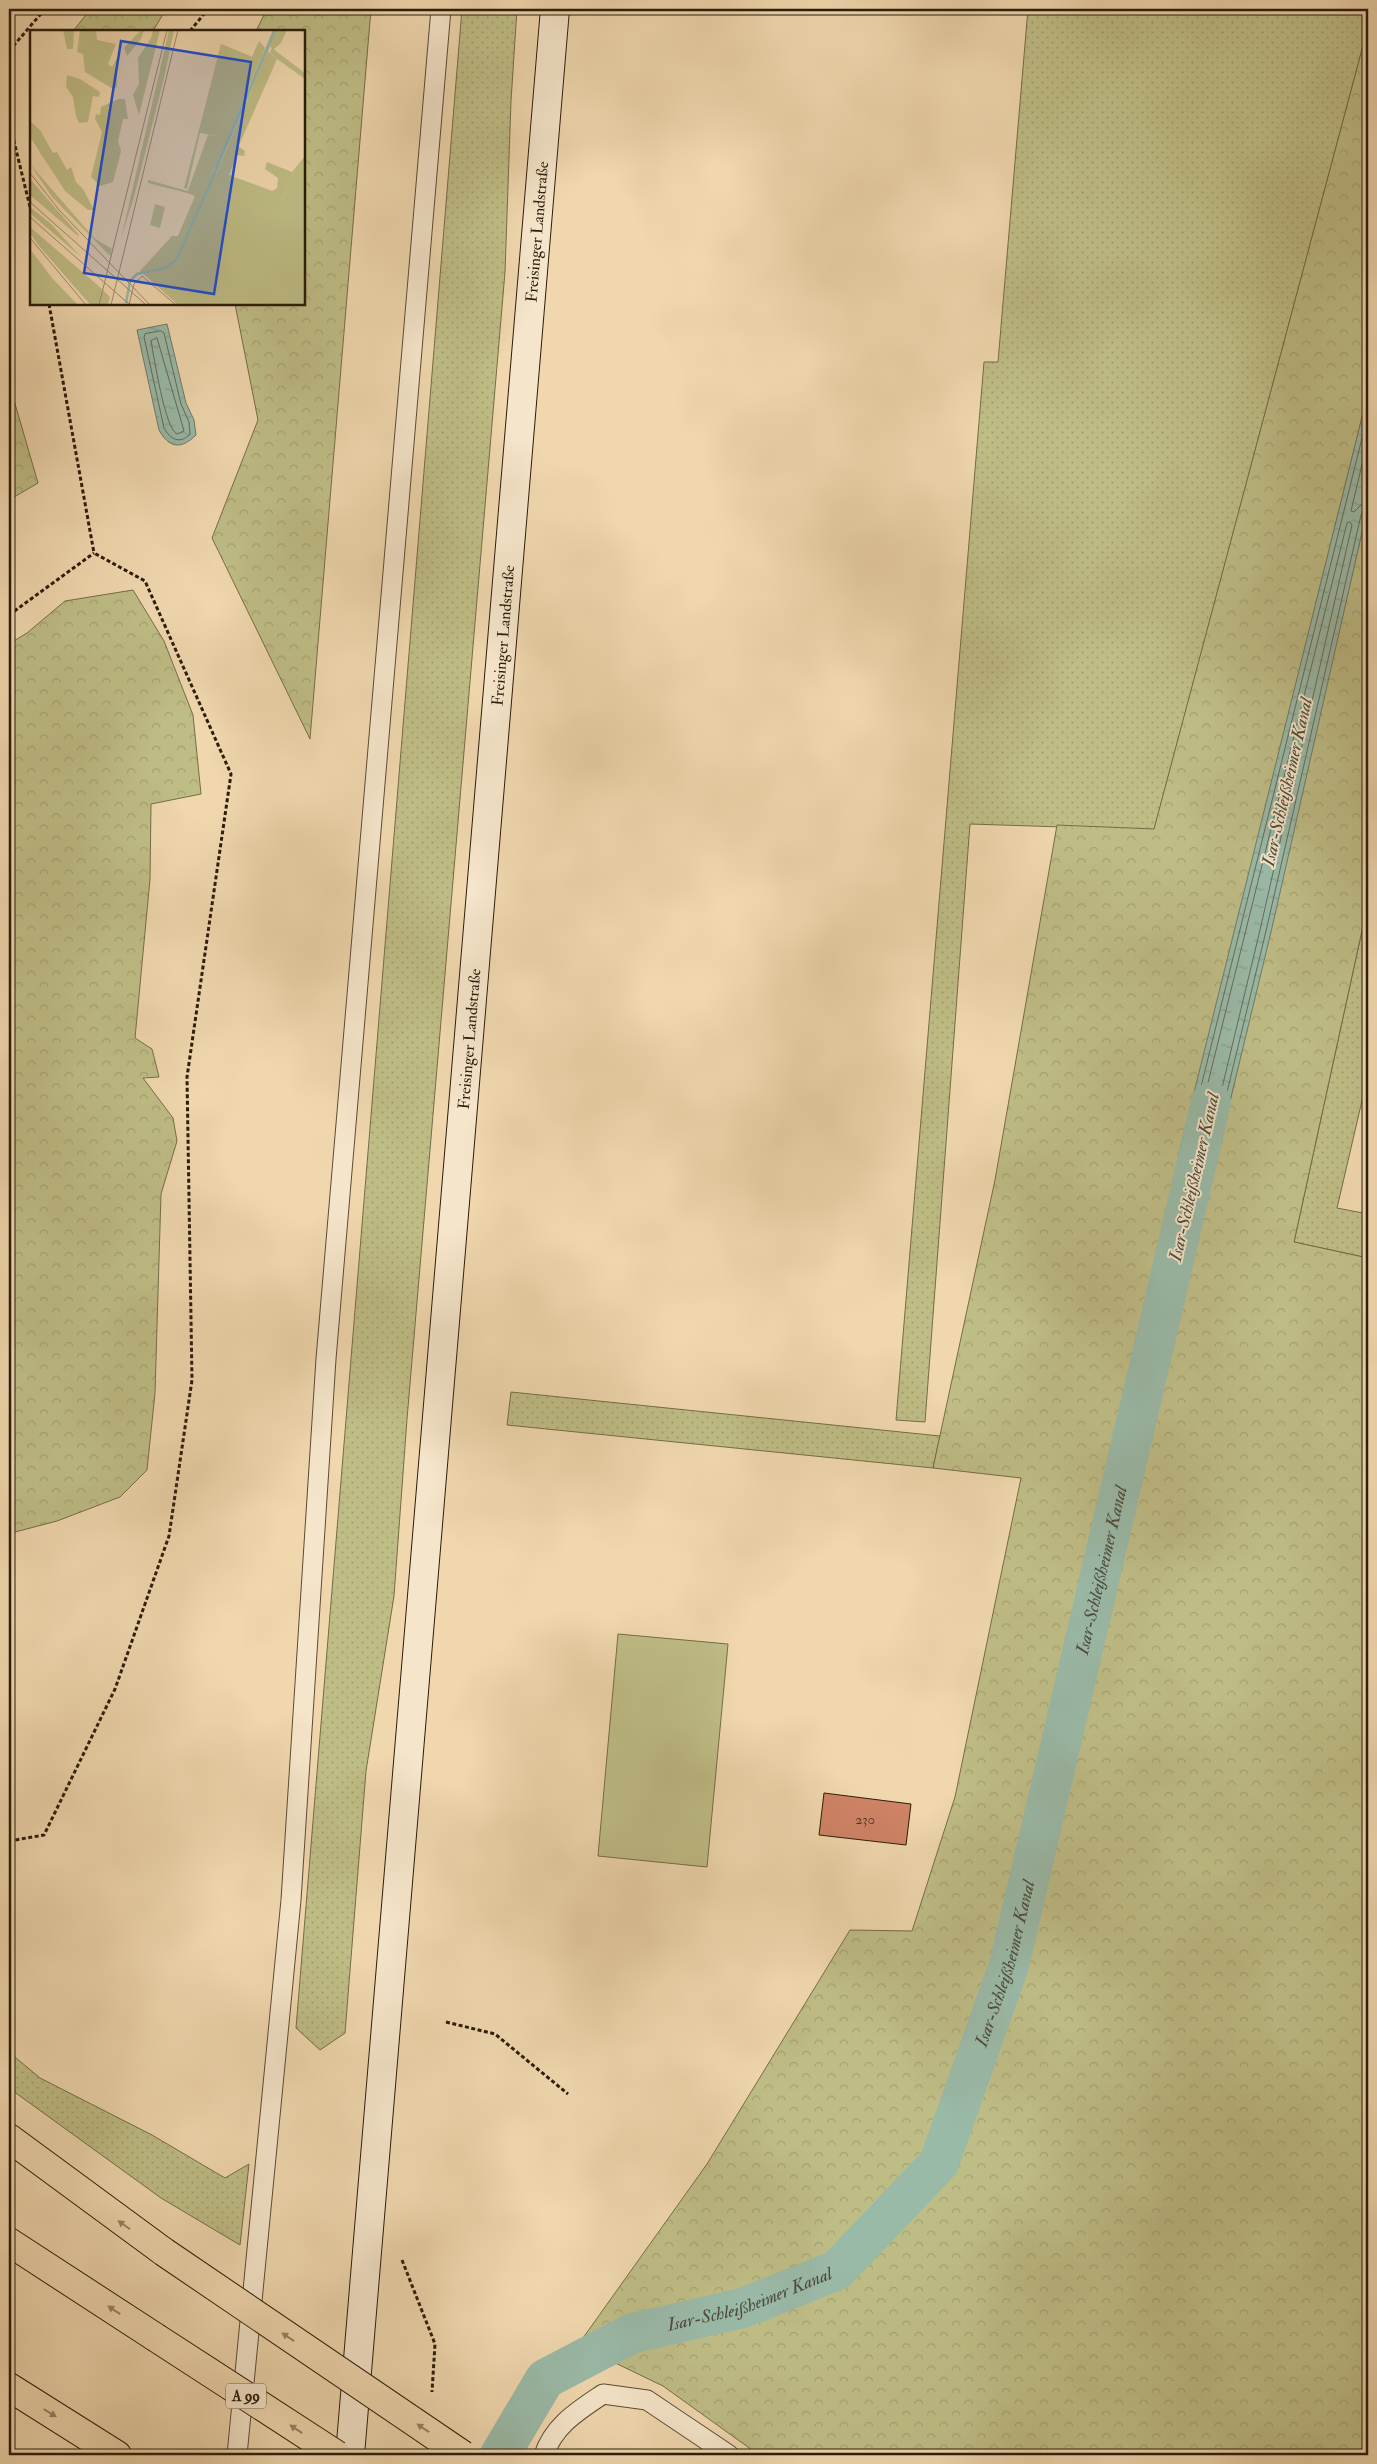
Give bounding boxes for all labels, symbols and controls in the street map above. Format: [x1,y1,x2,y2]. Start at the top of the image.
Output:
inset map [30,30,305,305]
street label: Freisinger Landstraße [521,160,553,303]
street label: Freisinger Landstraße [488,564,519,707]
water label: Isar-Schleißheimer Kanal [1257,694,1318,870]
street label: Freisinger Landstraße [454,968,486,1110]
water label: Isar-Schleißheimer Kanal [1164,1089,1225,1265]
water label: Isar-Schleißheimer Kanal [1071,1482,1133,1658]
house number: 230 [855,1811,875,1828]
water label: Isar-Schleißheimer Kanal [970,1877,1041,2051]
one-way arrow [117,2220,130,2230]
water label: Isar-Schleißheimer Kanal [664,2262,837,2337]
one-way arrow [108,2305,121,2315]
one-way arrow [282,2332,295,2342]
road number: A 99 [226,2384,266,2408]
one-way arrow [43,2408,57,2418]
one-way arrow [416,2423,430,2433]
one-way arrow [290,2424,303,2433]

